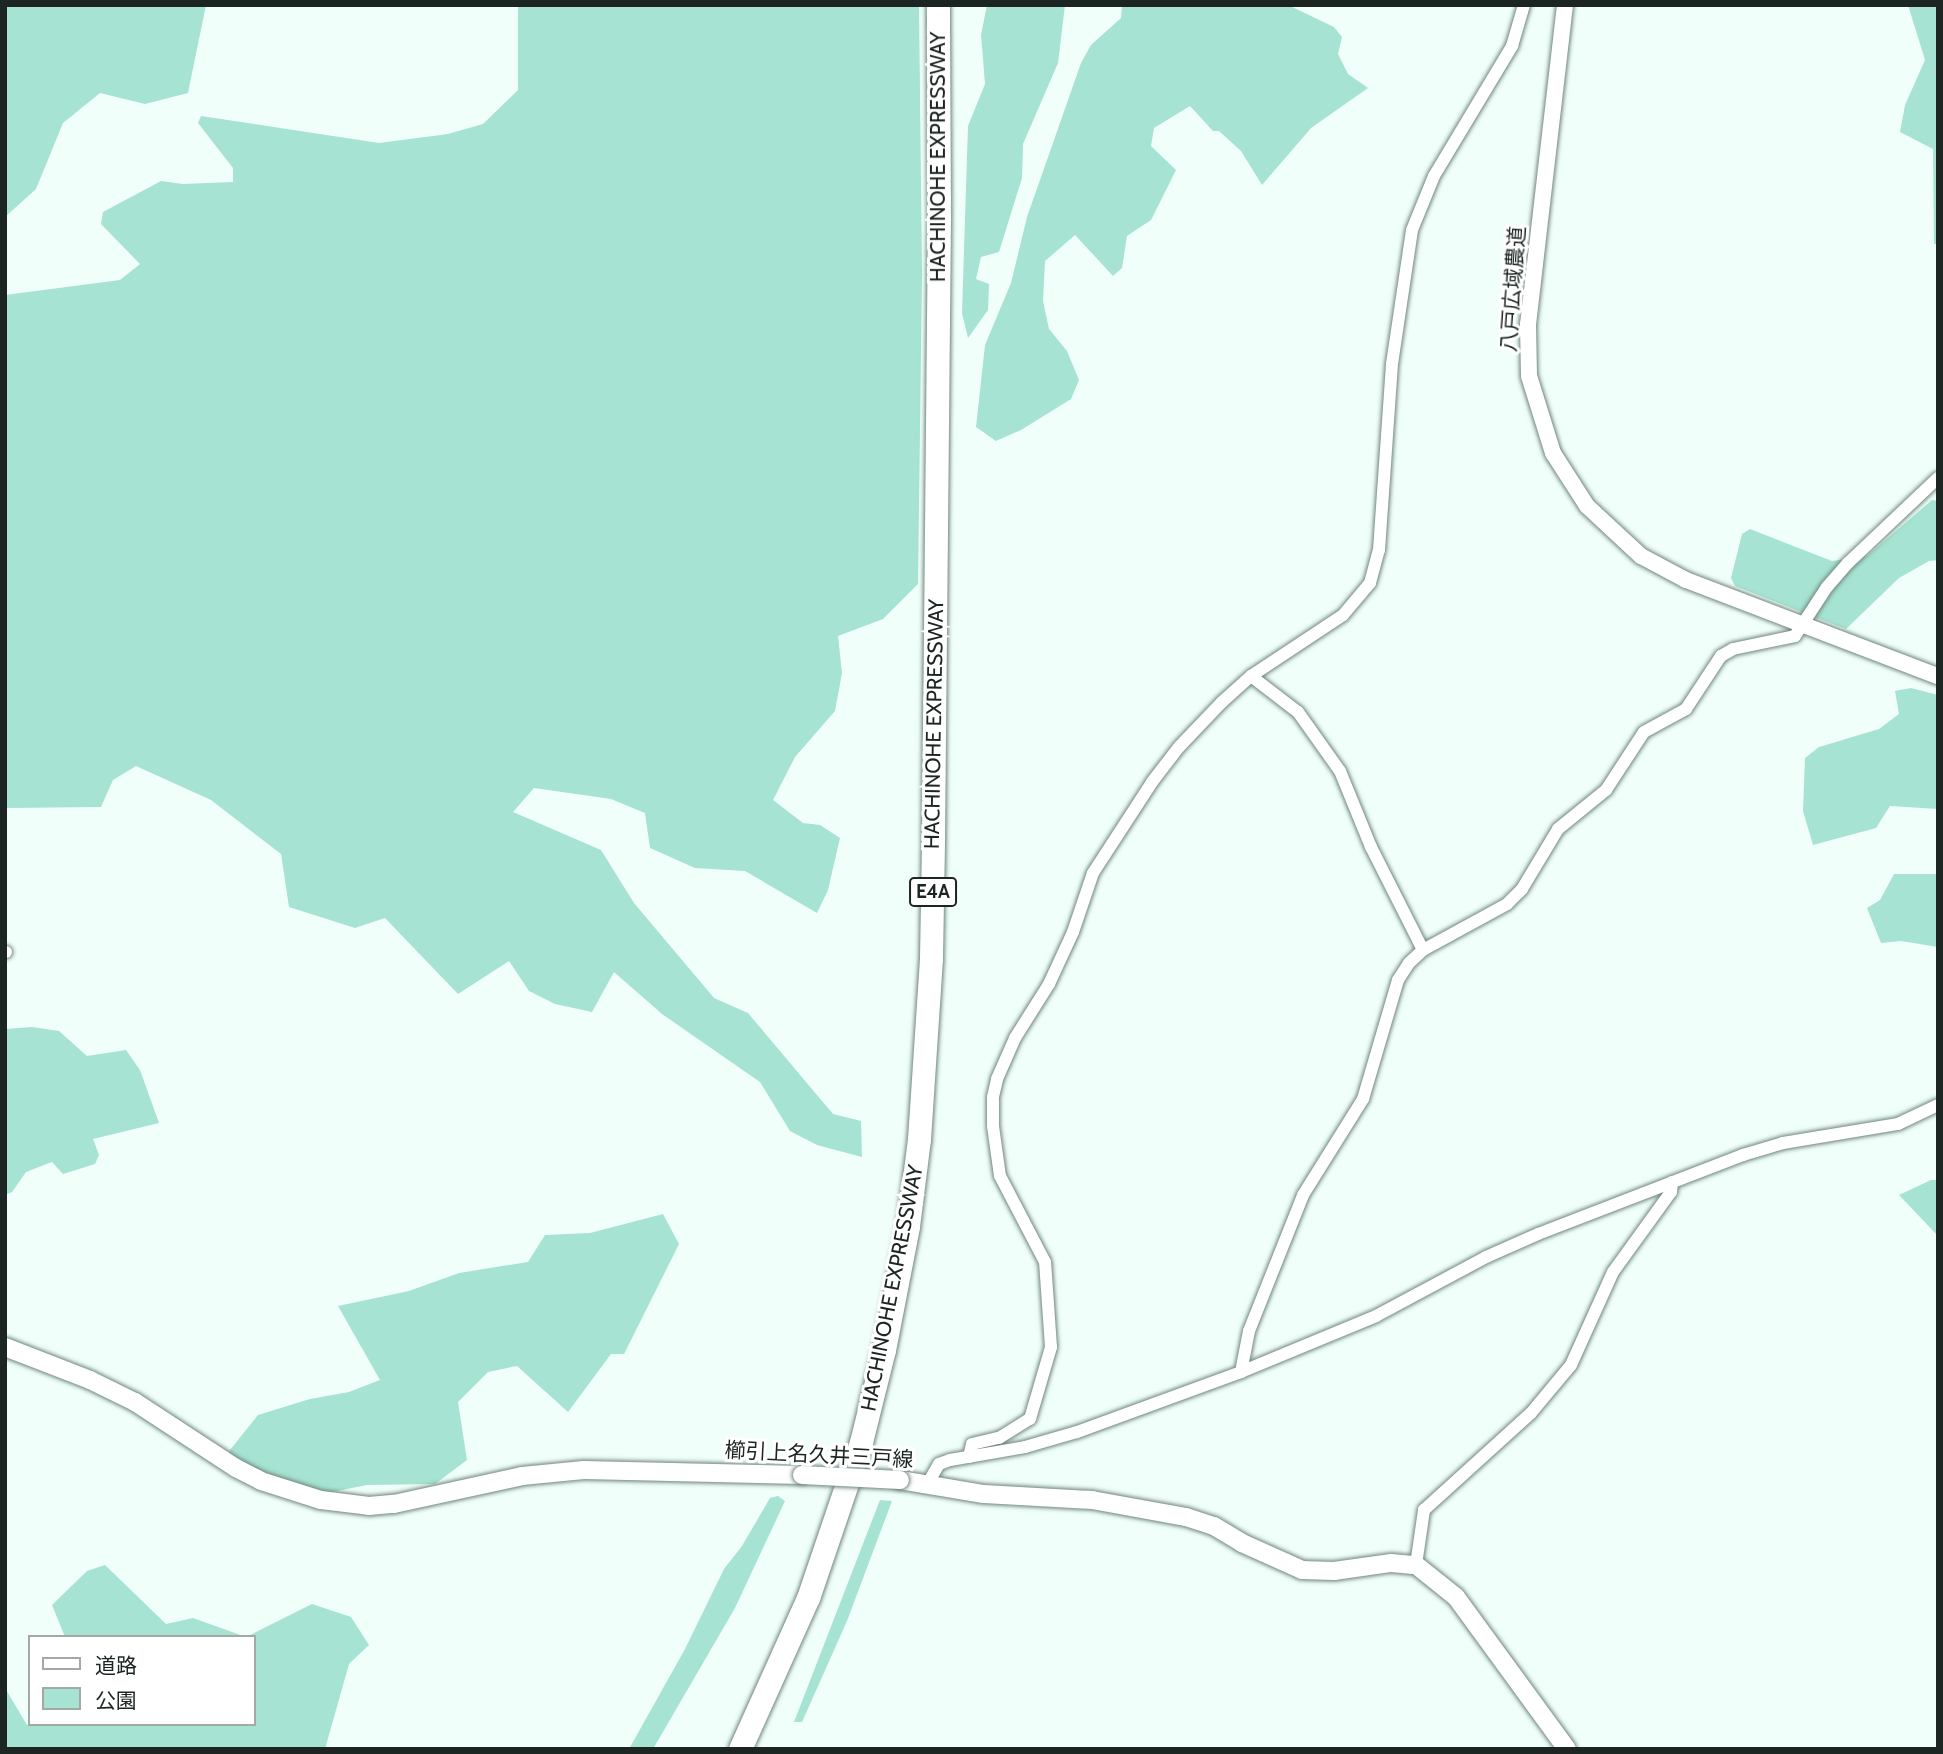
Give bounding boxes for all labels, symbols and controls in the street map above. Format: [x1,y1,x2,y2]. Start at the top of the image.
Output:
street label: HACHINOHE EXPRESSWAY [925,32,951,282]
street label: 八戸広域農道 [1496,225,1530,353]
street label: HACHINOHE EXPRESSWAY [919,599,949,849]
road number: E4A [908,876,958,908]
street label: HACHINOHE EXPRESSWAY [856,1163,928,1413]
street label: 櫛引上名久井三戸線 [724,1437,914,1473]
legend [28,1635,256,1726]
text: 道路 [95,1653,137,1678]
text: 公園 [95,1688,137,1713]

